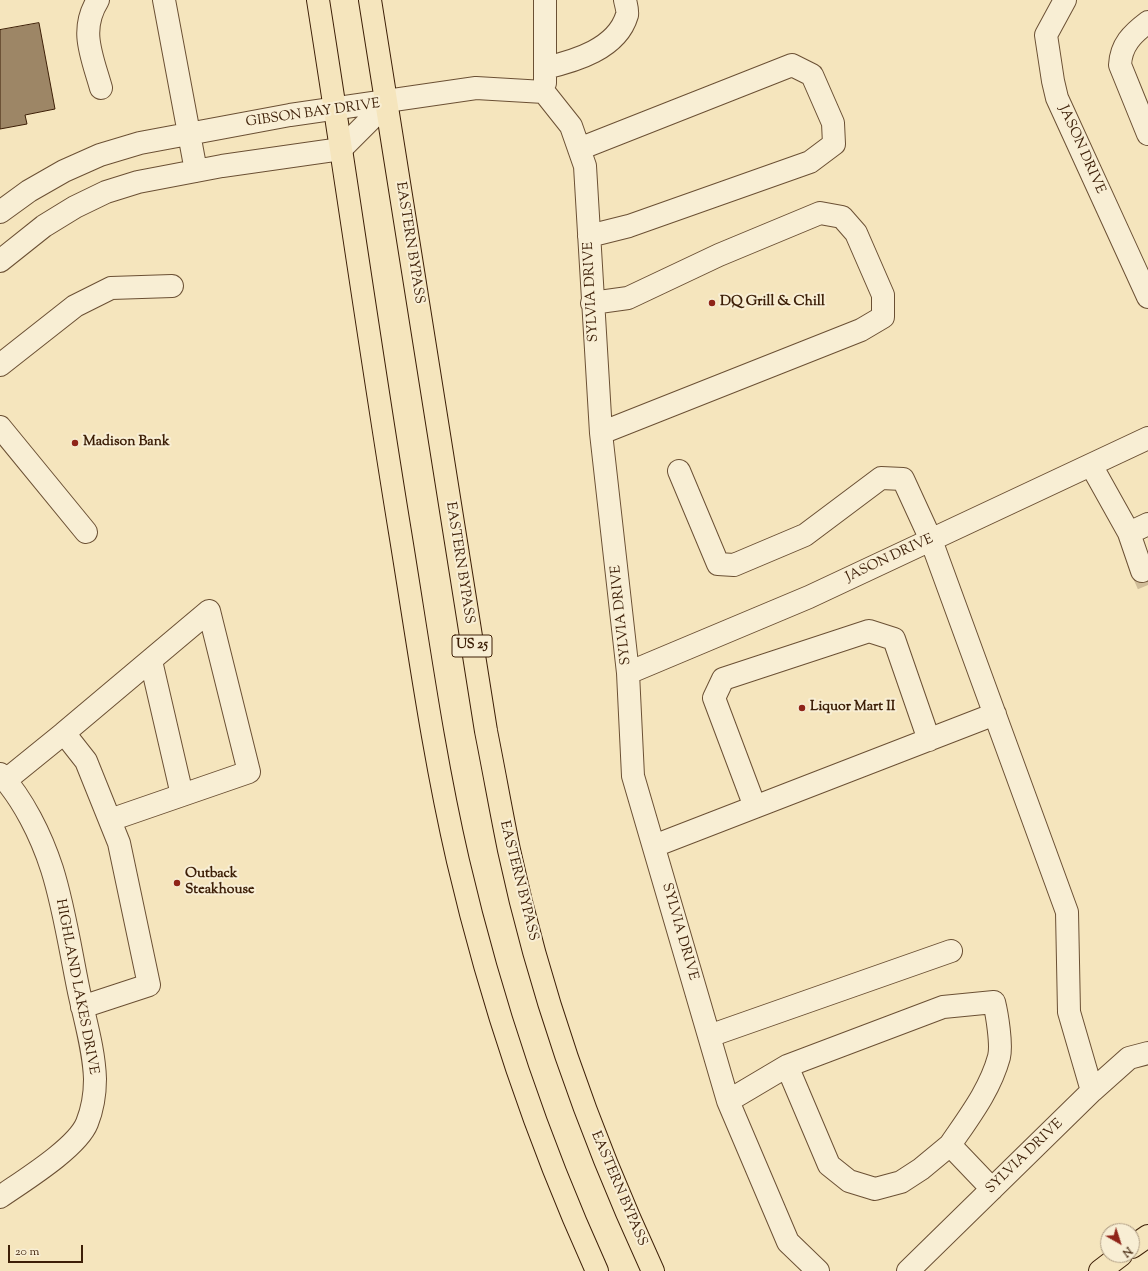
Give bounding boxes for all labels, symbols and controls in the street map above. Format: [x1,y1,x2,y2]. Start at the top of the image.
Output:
street label: GIBSON BAY DRIVE [245,96,381,132]
street label: JASON DRIVE [1054,103,1108,197]
street label: EASTERN BYPASS [391,181,427,305]
street label: SYLVIA DRIVE [581,241,603,343]
place label: DQ Grill & Chill [720,295,825,311]
marker: DQ Grill & Chill [707,298,717,308]
place label: Madison Bank [83,435,170,451]
marker: Madison Bank [70,438,80,448]
street label: EASTERN BYPASS [441,501,477,625]
street label: JASON DRIVE [843,531,937,587]
street label: SYLVIA DRIVE [608,564,636,666]
road number: US 25 [452,635,492,657]
place label: Liquor Mart II [810,700,895,716]
marker: Liquor Mart II [797,703,807,713]
street label: EASTERN BYPASS [495,819,541,943]
place label: Outback Steakhouse [185,867,255,900]
marker: Outback Steakhouse [172,878,182,888]
street label: SYLVIA DRIVE [657,881,701,983]
street label: HIGHLAND LAKES DRIVE [51,898,101,1076]
street label: SYLVIA DRIVE [983,1116,1067,1198]
street label: EASTERN BYPASS [586,1129,650,1249]
north arrow [1100,1223,1140,1263]
scale bar [10,1237,85,1263]
text: 20 m [15,1243,39,1261]
text: N [1118,1243,1135,1261]

